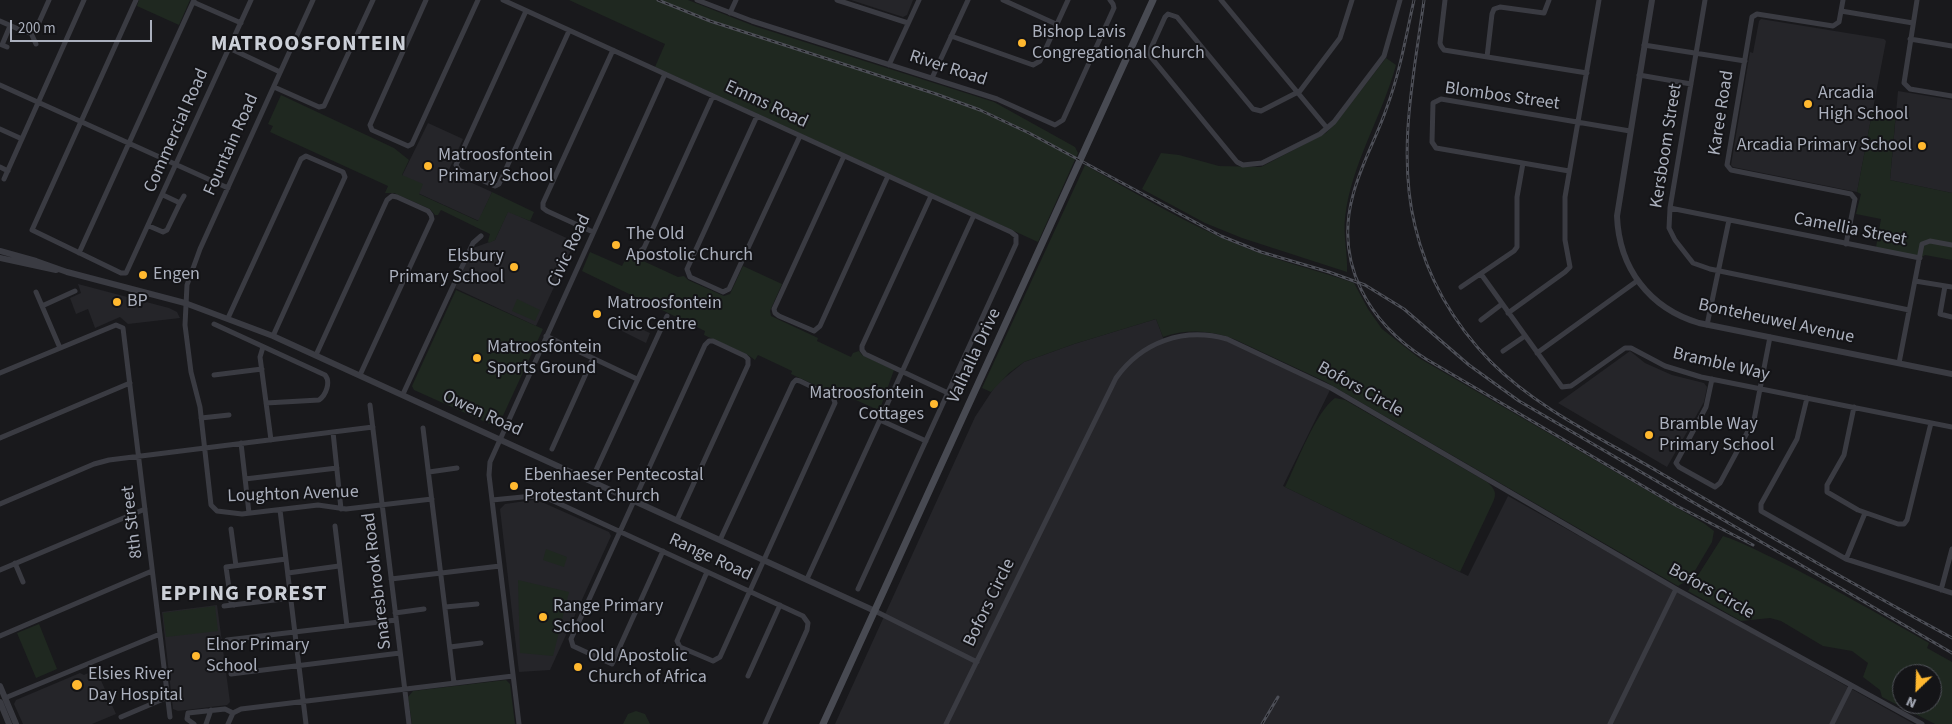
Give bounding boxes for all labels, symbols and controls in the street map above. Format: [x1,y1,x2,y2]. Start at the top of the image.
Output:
scale bar [12,10,155,42]
text: 200 m [18,18,56,39]
place label: Bishop Lavis Congregational Church [1032,22,1205,64]
district label: MATROOSFONTEIN [209,32,409,58]
marker: Bishop Lavis Congregational Church [1016,37,1028,49]
street label: River Road [906,46,990,92]
street label: Commercial Road [140,66,214,196]
street label: Karee Road [1705,69,1739,157]
street label: Emms Road [721,76,811,134]
street label: Blombos Street [1443,78,1561,116]
street label: Kersboom Street [1646,82,1688,210]
place label: Arcadia High School [1818,83,1908,126]
street label: Fountain Road [200,91,264,199]
marker: Arcadia High School [1802,98,1814,110]
place label: Arcadia Primary School [1737,135,1912,157]
marker: Arcadia Primary School [1916,140,1928,152]
place label: Matroosfontein Primary School [438,145,553,188]
marker: Matroosfontein Primary School [422,160,434,172]
street label: Camellia Street [1792,208,1908,252]
street label: Civic Road [544,211,596,291]
place label: The Old Apostolic Church [626,224,753,266]
marker: The Old Apostolic Church [610,239,622,251]
place label: Elsbury Primary School [389,246,504,288]
marker: Elsbury Primary School [508,261,520,273]
place label: Engen [153,264,200,286]
marker: Engen [137,269,149,281]
place label: BP [127,291,148,313]
place label: Matroosfontein Civic Centre [607,293,722,336]
street label: Bonteheuwel Avenue [1696,295,1856,349]
marker: BP [111,296,123,308]
street label: Valhalla Drive [944,305,1006,407]
marker: Matroosfontein Civic Centre [591,308,603,320]
place label: Matroosfontein Sports Ground [487,337,602,379]
street label: Bramble Way [1670,343,1772,387]
marker: Matroosfontein Sports Ground [471,352,483,364]
street label: Bofors Circle [1313,358,1407,422]
place label: Matroosfontein Cottages [809,383,924,426]
street label: Owen Road [439,386,525,442]
marker: Matroosfontein Cottages [928,398,940,410]
place label: Bramble Way Primary School [1659,414,1774,456]
marker: Bramble Way Primary School [1643,429,1655,441]
place label: Ebenhaeser Pentecostal Protestant Church [524,465,704,508]
marker: Ebenhaeser Pentecostal Protestant Church [508,480,520,492]
street label: Loughton Avenue [227,482,359,508]
street label: 8th Street [118,484,148,560]
street label: Snaresbrook Road [359,511,397,651]
street label: Range Road [665,529,755,587]
street label: Bofors Circle [959,556,1021,650]
street label: Bofors Circle [1664,560,1758,624]
district label: EPPING FOREST [159,582,329,608]
place label: Range Primary School [553,596,663,638]
marker: Range Primary School [537,611,549,623]
place label: Elnor Primary School [206,635,309,678]
place label: Old Apostolic Church of Africa [588,646,707,689]
marker: Elnor Primary School [190,650,202,662]
marker: Old Apostolic Church of Africa [572,661,584,673]
place label: Elsies River Day Hospital [88,664,183,706]
north arrow [1892,664,1942,714]
marker: Elsies River Day Hospital [70,678,84,692]
text: N [1903,691,1920,713]

